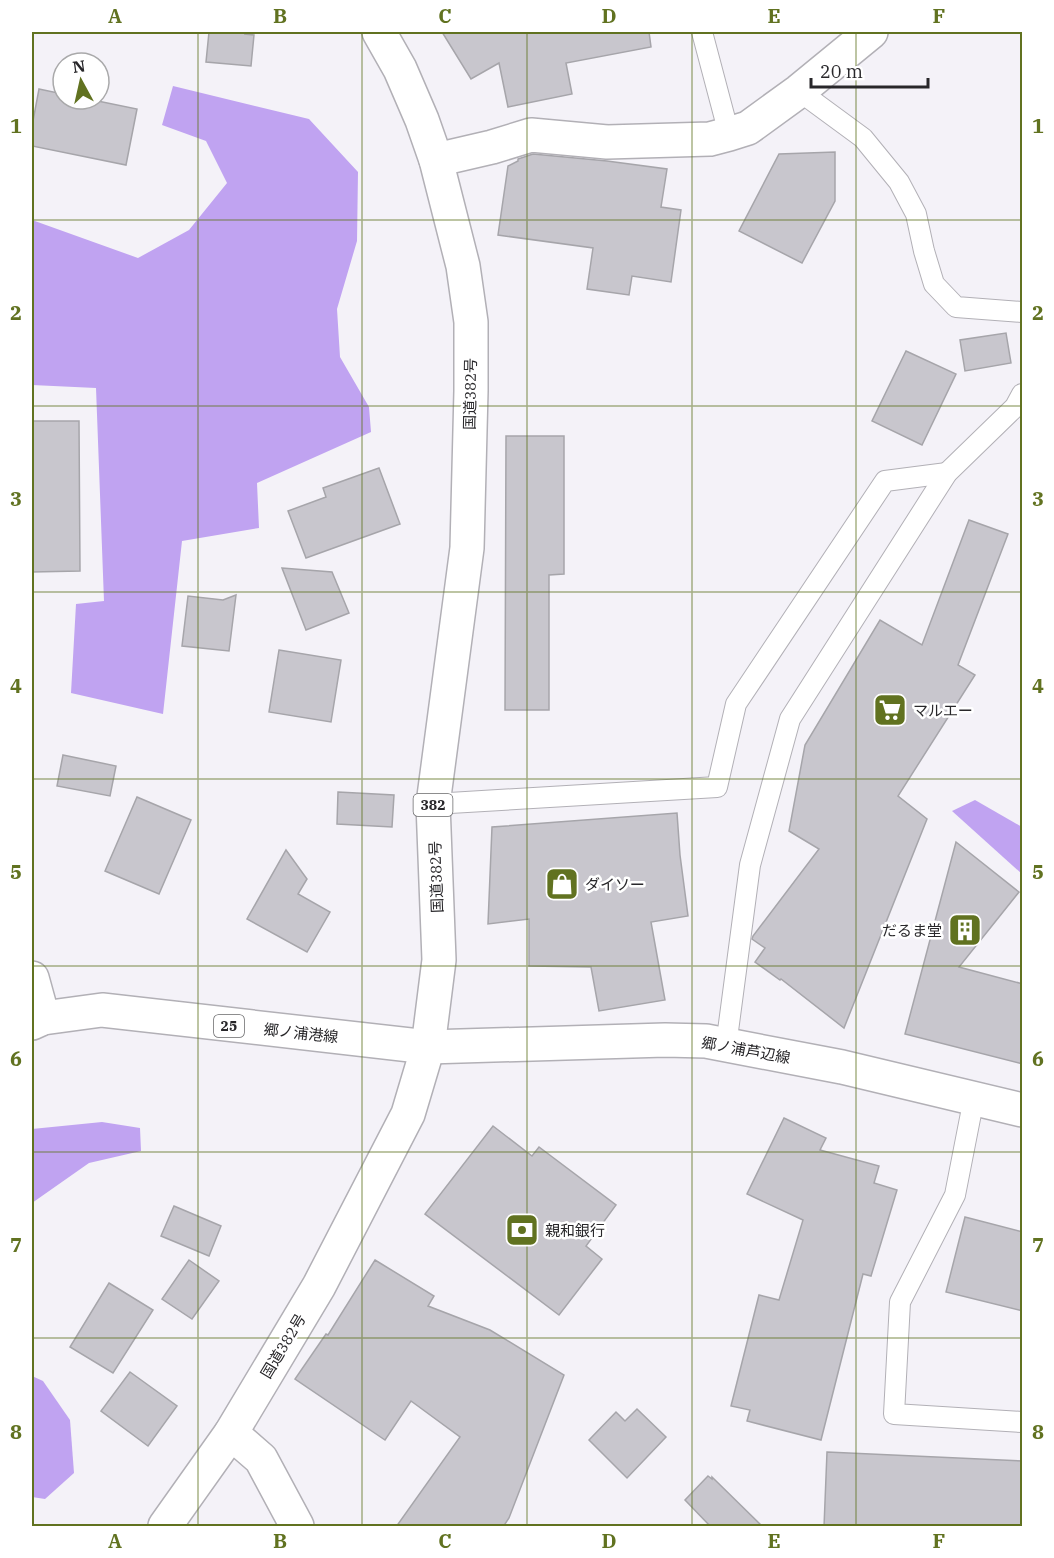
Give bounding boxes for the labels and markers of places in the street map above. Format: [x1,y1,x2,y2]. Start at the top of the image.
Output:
supermarket icon: マルエー [872,692,908,728]
place label: マルエー [913,701,973,720]
shop icon: ダイソー [544,866,580,902]
place label: ダイソー [585,875,645,894]
building icon: だるま堂 [947,912,983,948]
place label: だるま堂 [882,921,942,940]
bank icon: 親和銀行 [504,1212,540,1248]
place label: 親和銀行 [545,1221,605,1240]

